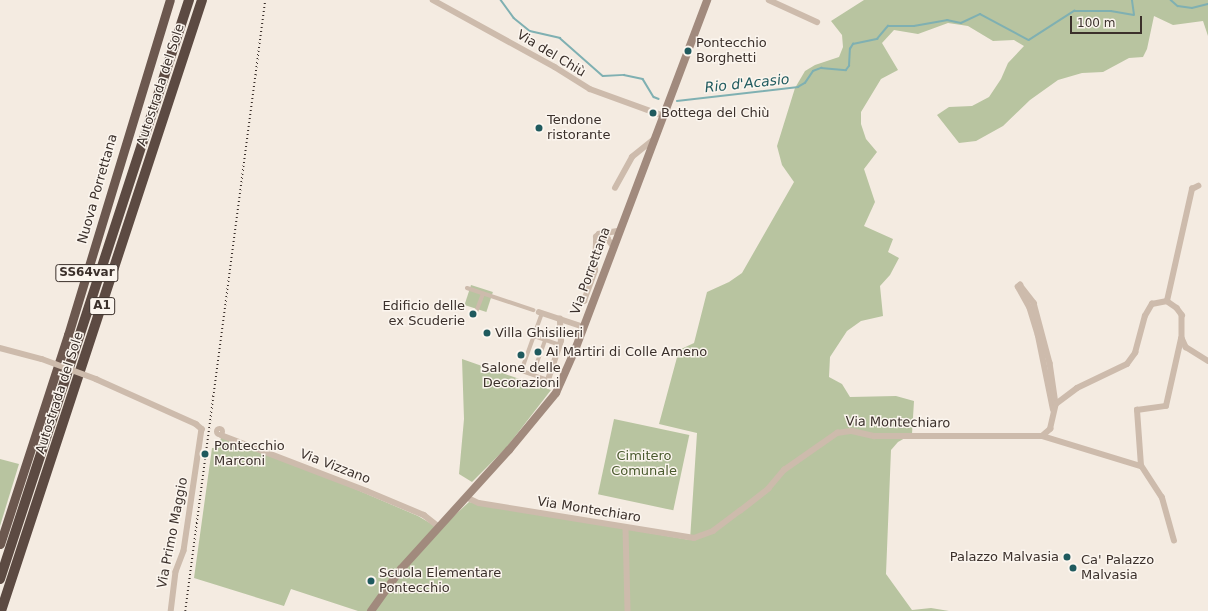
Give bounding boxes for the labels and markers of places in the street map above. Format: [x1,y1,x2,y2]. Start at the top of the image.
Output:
place label: Pontecchio Borghetti [696,36,767,67]
marker: Pontecchio Borghetti [683,46,693,56]
place label: Bottega del Chiù [661,105,770,121]
marker: Bottega del Chiù [648,108,658,118]
place label: Tendone ristorante [547,113,610,144]
marker: Tendone ristorante [534,123,544,133]
place label: Edificio delle ex Scuderie [382,299,465,330]
marker: Edificio delle ex Scuderie [468,309,478,319]
place label: Villa Ghisilieri [495,325,583,341]
marker: Villa Ghisilieri [482,328,492,338]
place label: Ai Martiri di Colle Ameno [546,344,707,360]
marker: Ai Martiri di Colle Ameno [533,347,543,357]
marker: Salone delle Decorazioni [516,350,526,360]
place label: Salone delle Decorazioni [481,361,561,392]
place label: Pontecchio Marconi [214,439,285,470]
marker: Pontecchio Marconi [199,448,211,460]
place label: Palazzo Malvasia [950,549,1059,565]
marker: Palazzo Malvasia [1062,552,1072,562]
place label: Ca' Palazzo Malvasia [1081,553,1154,584]
marker: Ca' Palazzo Malvasia [1068,563,1078,573]
place label: Scuola Elementare Pontecchio [379,566,501,597]
marker: Scuola Elementare Pontecchio [366,576,376,586]

